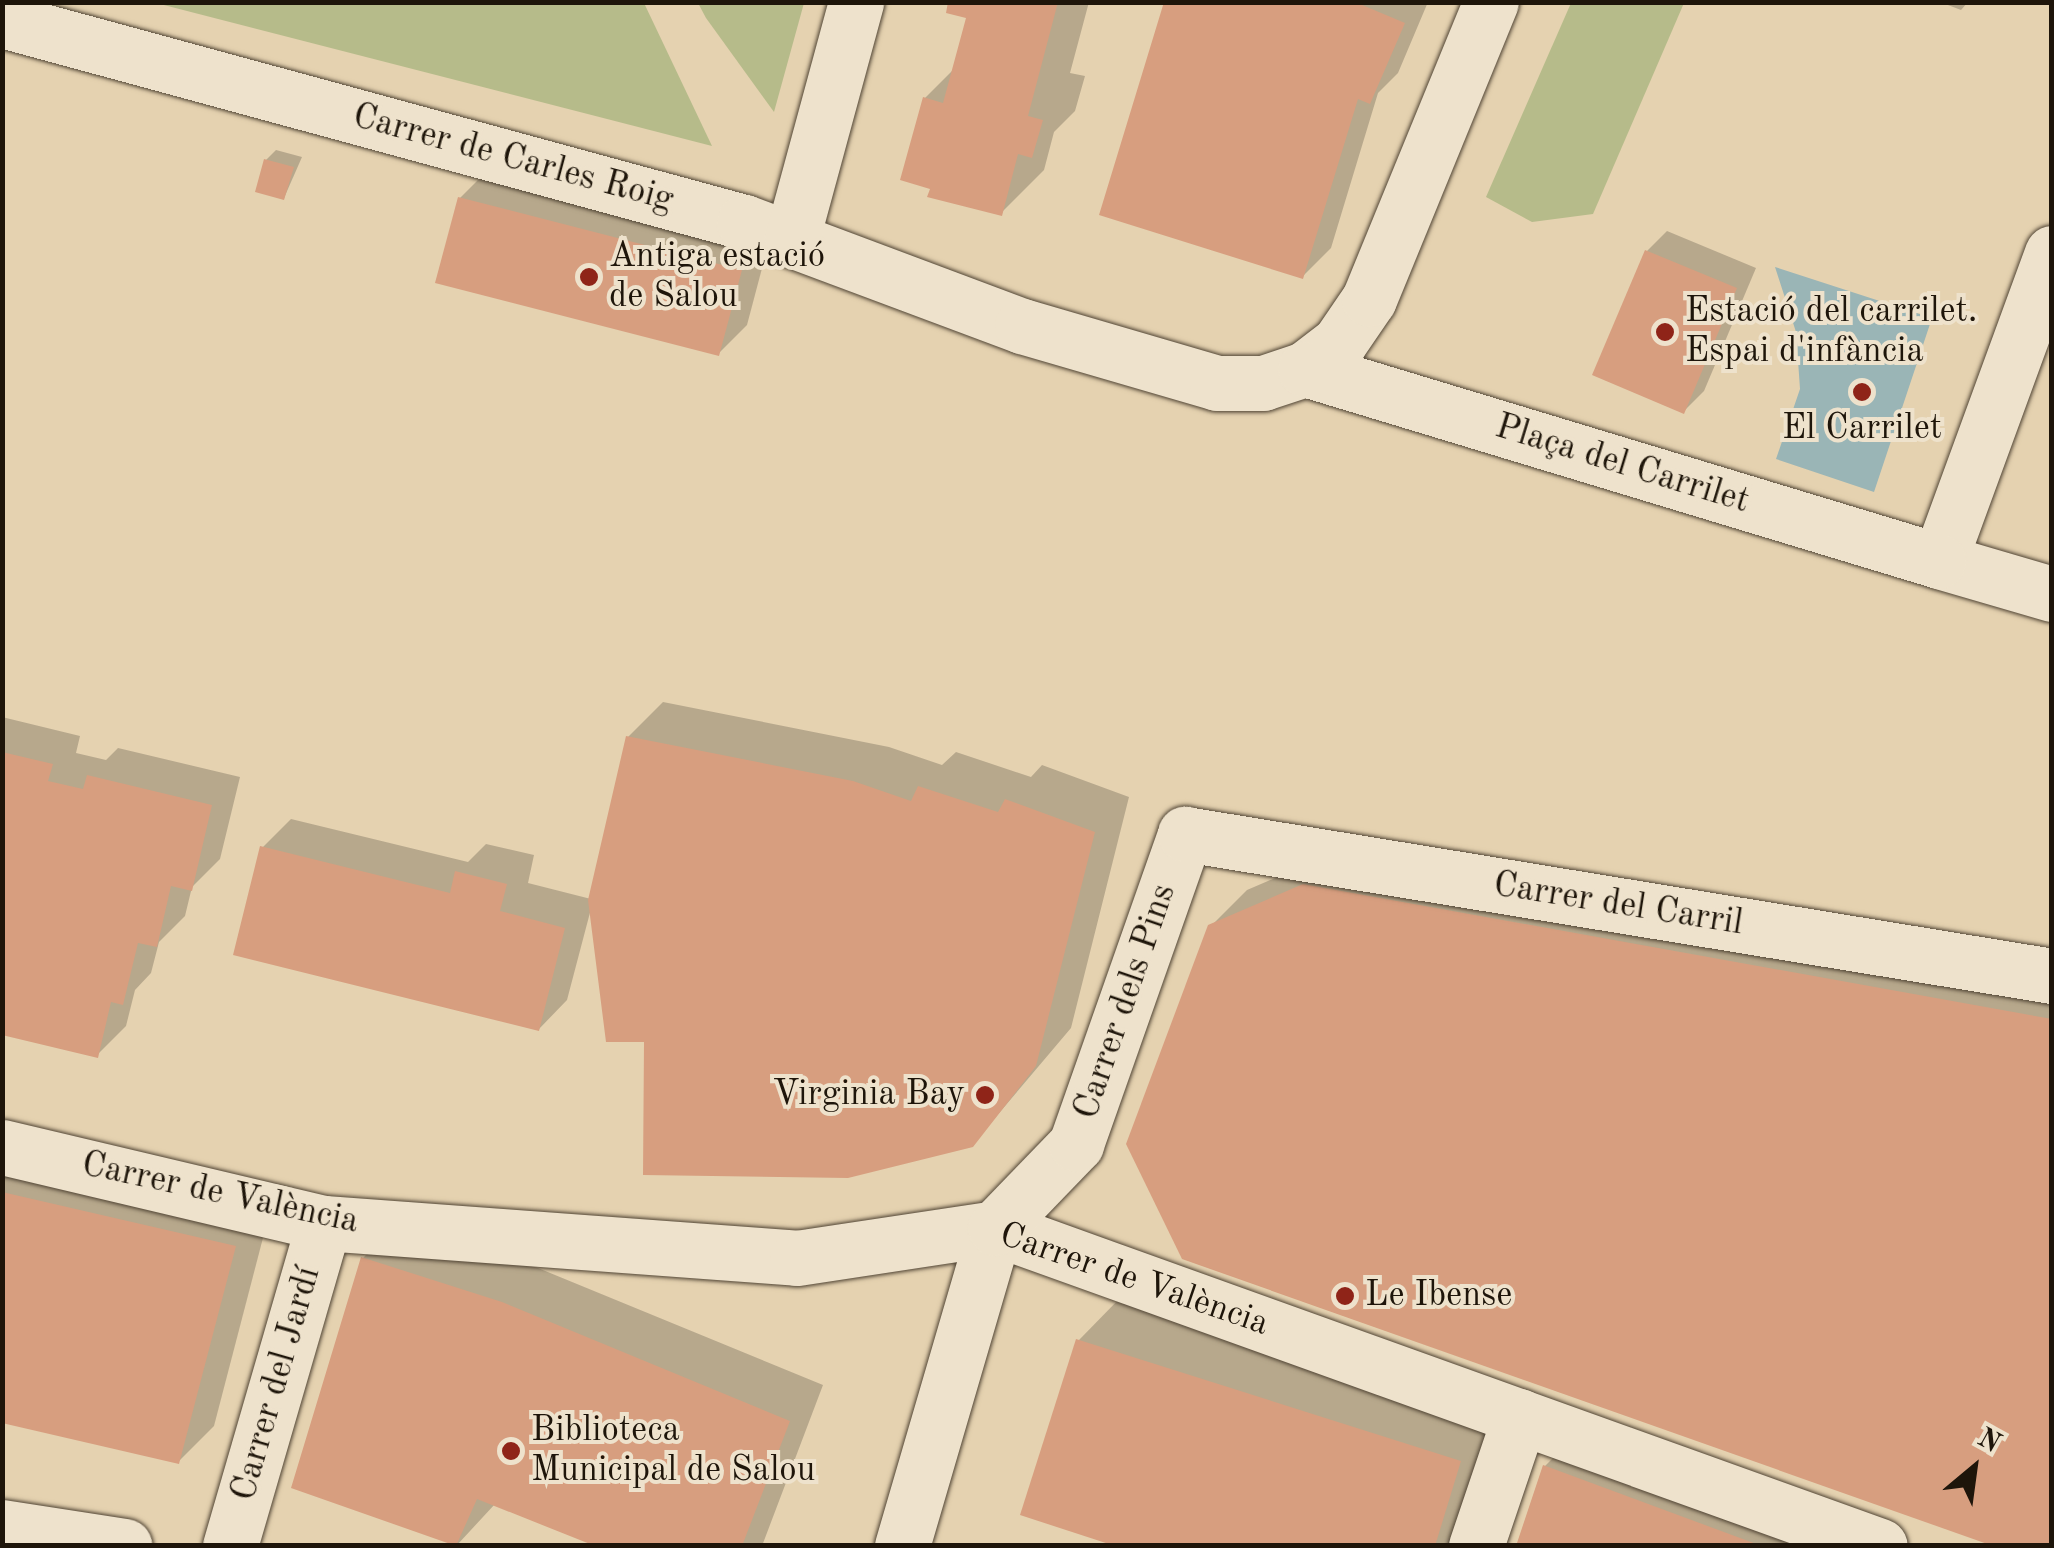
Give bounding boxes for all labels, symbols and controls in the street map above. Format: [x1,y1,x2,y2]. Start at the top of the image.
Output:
street label: Carrer de Carles Roig [348,96,678,222]
place label: Antiga estació de Salou [609,236,825,318]
marker: Antiga estació de Salou [578,266,600,288]
place label: Estació del carrilet. Espai d'infància [1685,291,1978,373]
marker: Estació del carrilet. Espai d'infància [1654,321,1676,343]
marker: El Carrilet [1851,381,1873,403]
street label: Plaça del Carrilet [1490,406,1754,524]
place label: El Carrilet [1782,408,1942,450]
street label: Carrer del Carril [1490,865,1746,945]
street label: Carrer dels Pins [1066,879,1186,1125]
place label: Virginia Bay [773,1074,965,1116]
marker: Virginia Bay [974,1084,996,1106]
street label: Carrer de València [78,1144,362,1244]
street label: Carrer de València [994,1214,1274,1346]
street label: Carrer del Jardí [224,1262,330,1506]
place label: Le Ibense [1365,1275,1512,1317]
marker: Le Ibense [1334,1285,1356,1307]
place label: Biblioteca Municipal de Salou [531,1410,815,1492]
north arrow [1924,1418,2024,1518]
text: N [1972,1424,2005,1459]
marker: Biblioteca Municipal de Salou [500,1440,522,1462]

